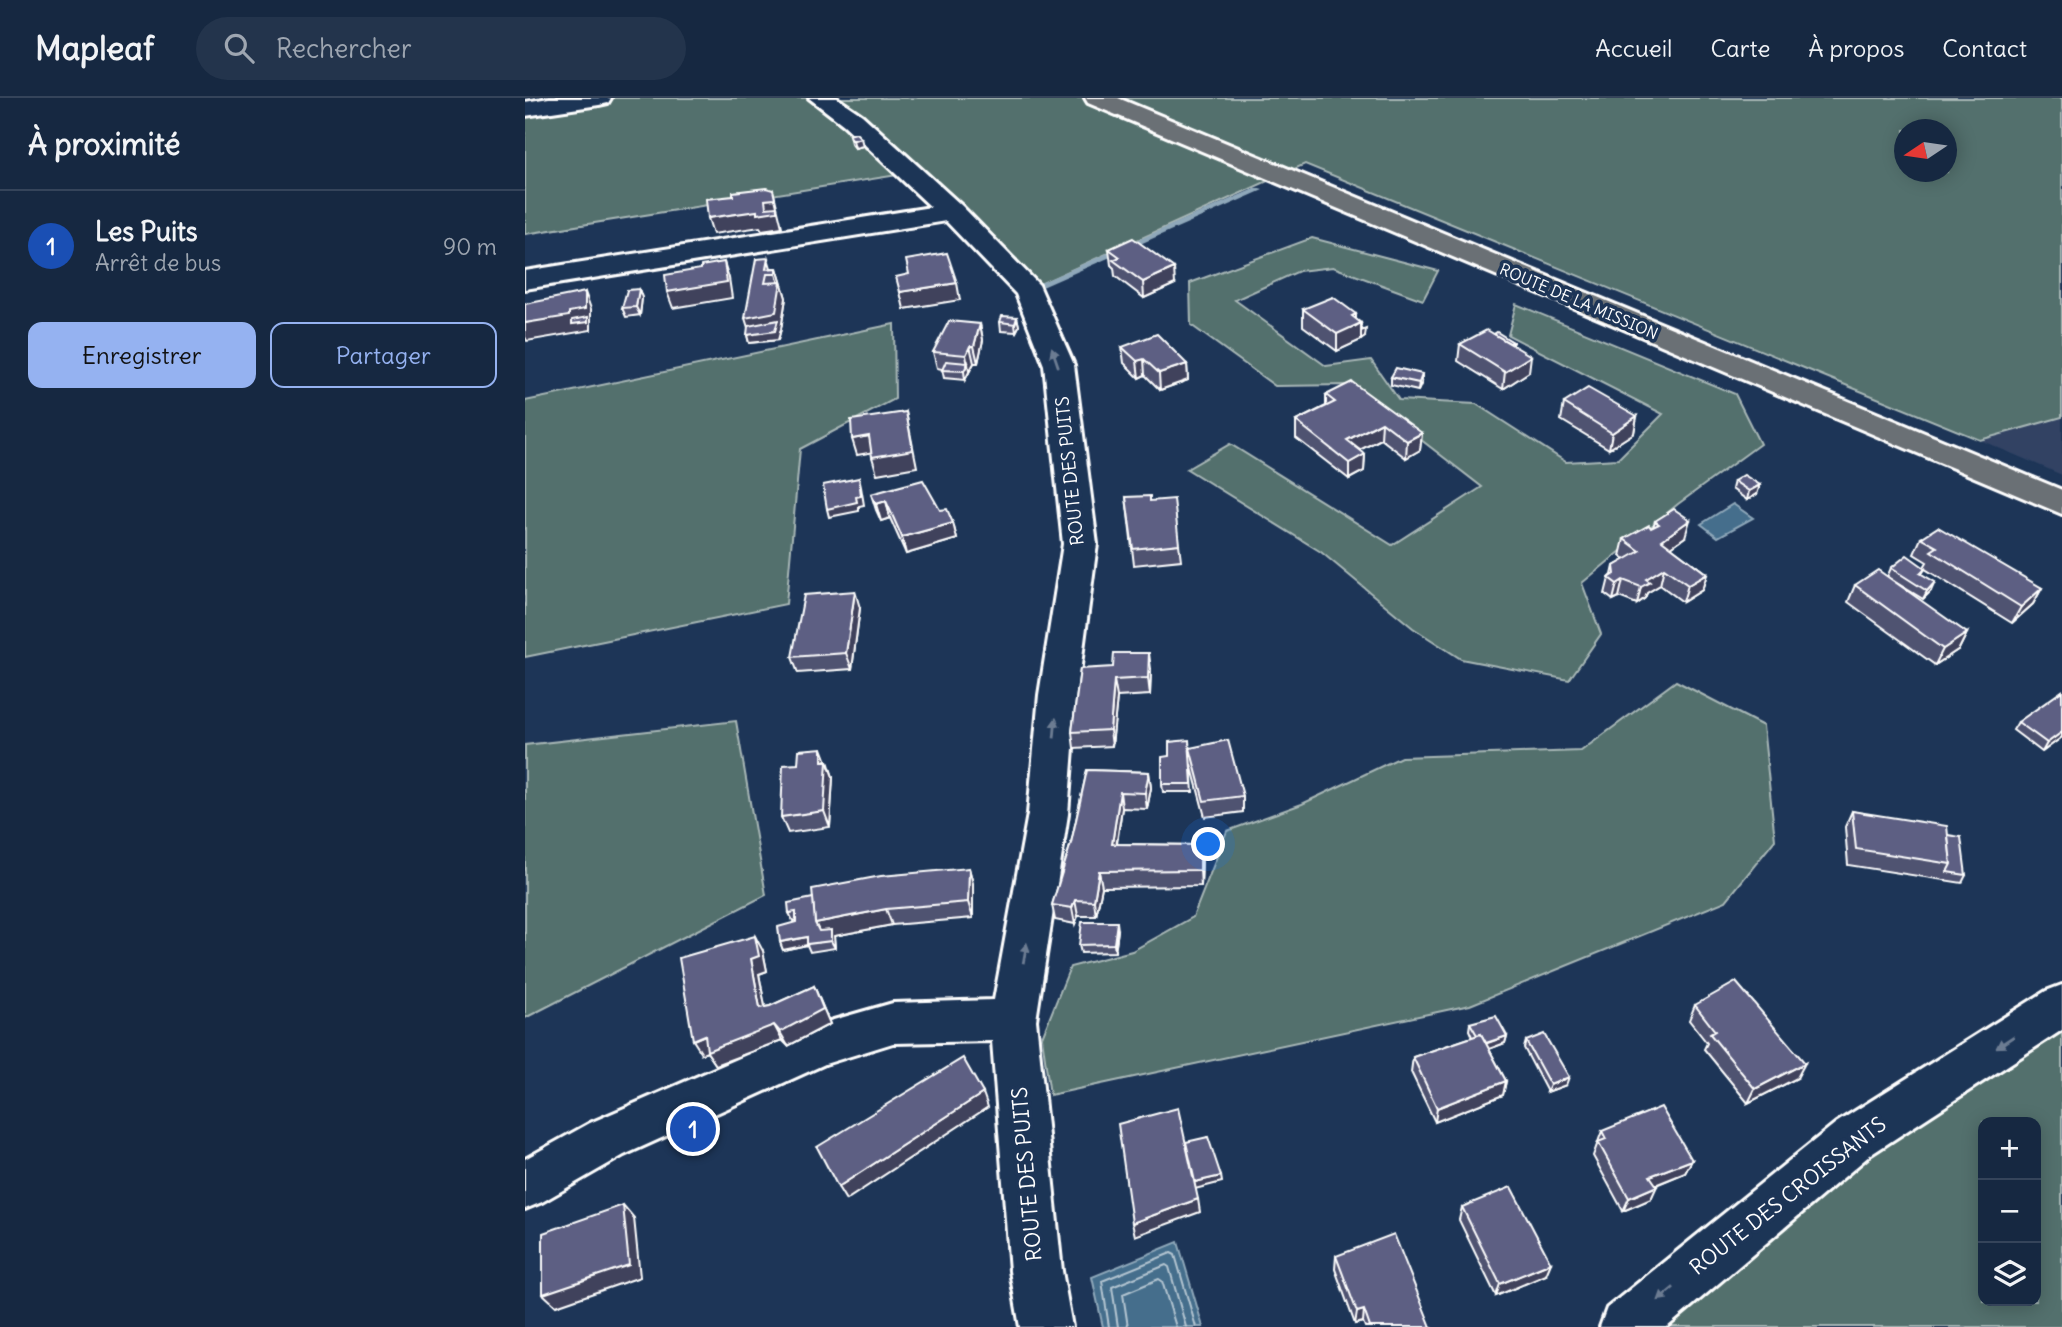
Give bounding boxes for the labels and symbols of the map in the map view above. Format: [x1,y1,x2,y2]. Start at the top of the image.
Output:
north arrow [1894,119,1957,182]
street label: ROUTE DE LA MISSION [1497,259,1661,343]
one-way arrow [1049,347,1060,368]
street label: ROUTE DES PUITS [1050,395,1089,547]
one-way arrow [1050,717,1061,739]
your location [1191,827,1225,861]
one-way arrow [1020,942,1031,964]
one-way arrow [1995,1035,2014,1048]
street label: ROUTE DES PUITS [1005,1086,1048,1262]
pin: 1 [670,1103,716,1155]
street label: ROUTE DES CROISSANTS [1684,1110,1891,1281]
one-way arrow [1657,1286,1674,1301]

